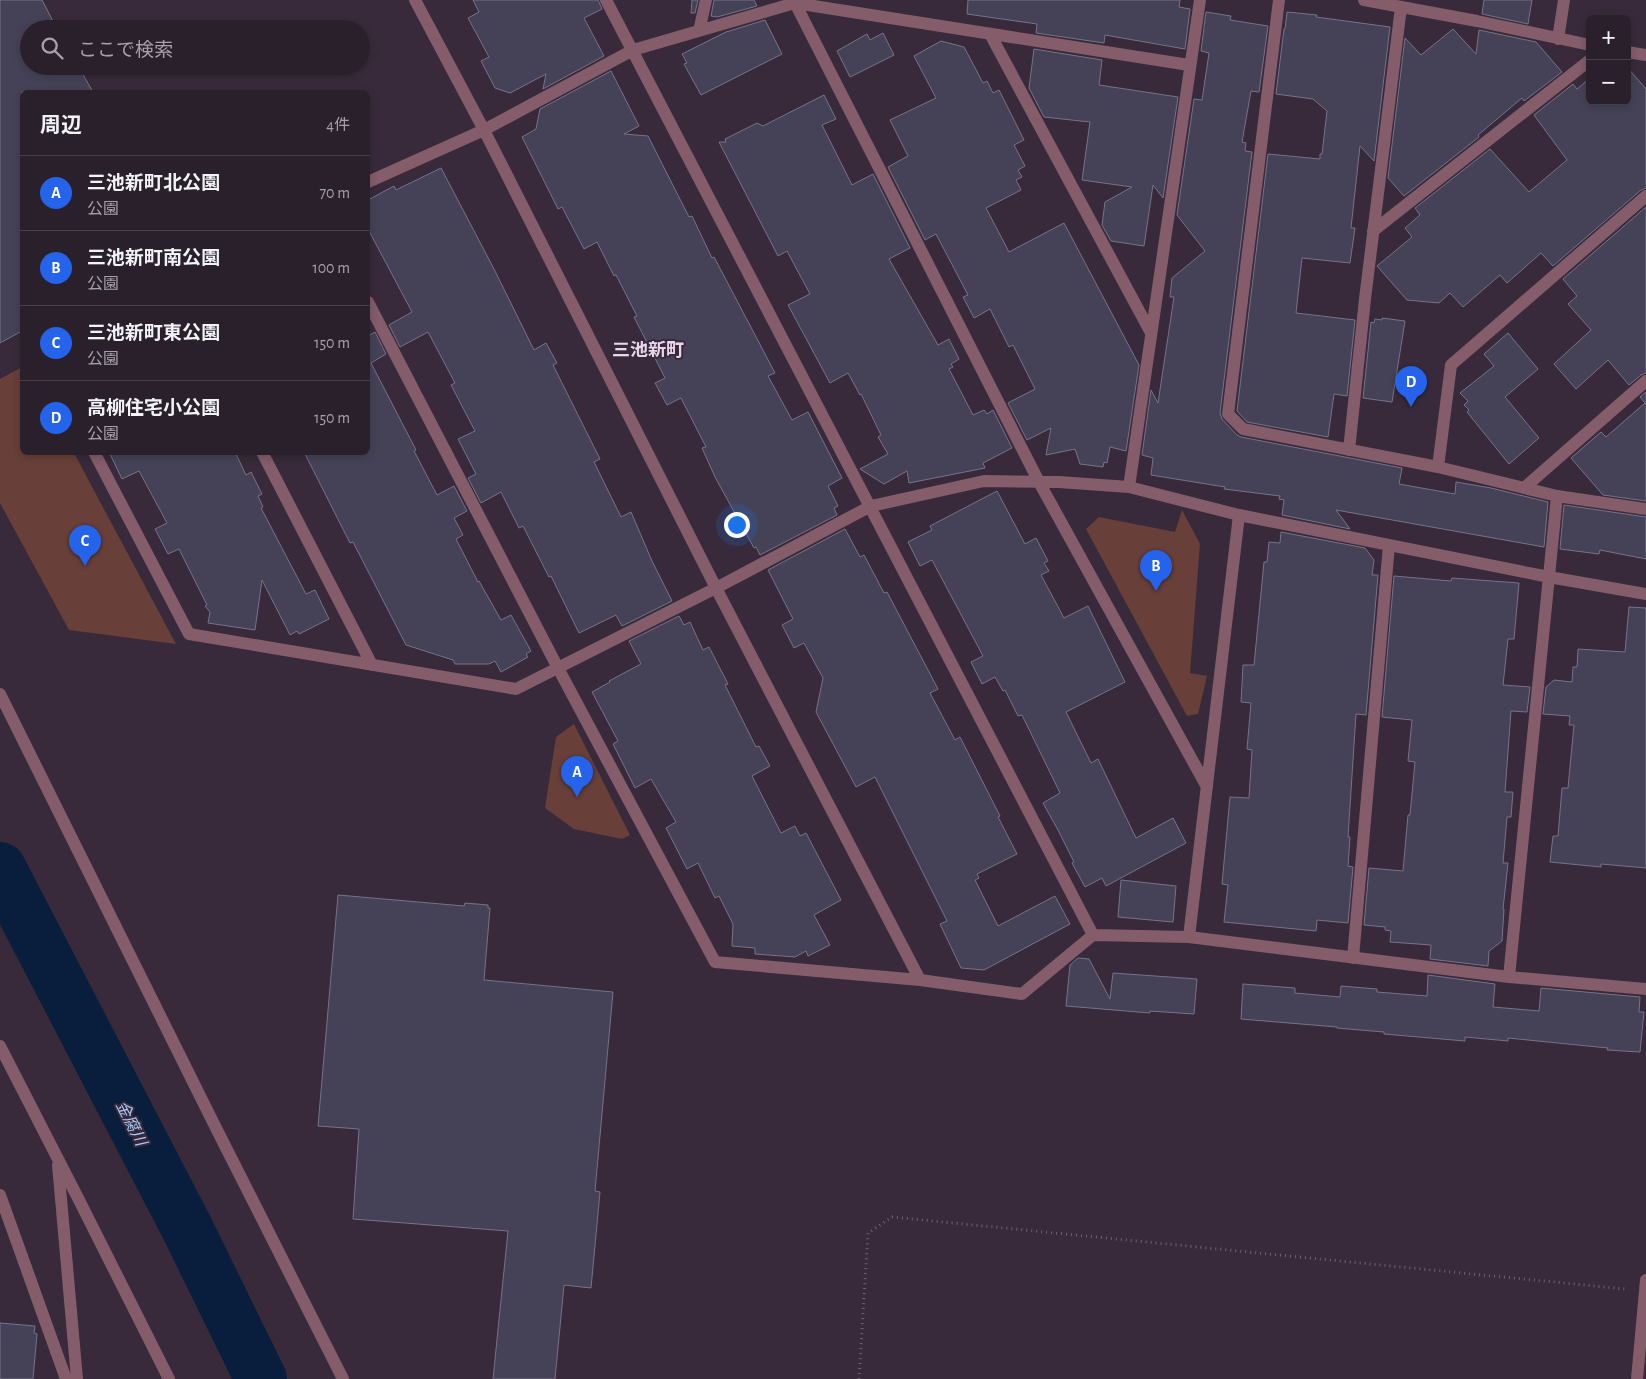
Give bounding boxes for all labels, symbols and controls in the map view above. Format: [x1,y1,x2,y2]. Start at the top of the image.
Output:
map controls [1586,15,1631,105]
button: + [1586,15,1631,60]
search box [20,20,370,75]
icon: search [38,34,66,62]
text: ここで検索 [78,41,173,60]
button: − [1586,60,1631,105]
text: 周辺 [40,115,82,136]
text: 4件 [326,117,350,133]
text: 三池新町北公園 [87,174,220,193]
text: A [51,185,61,201]
text: 70 m [319,185,350,201]
text: 公園 [87,201,119,217]
text: 三池新町南公園 [87,249,220,268]
text: B [51,260,61,276]
text: 100 m [312,260,350,276]
text: 公園 [87,276,119,292]
text: 三池新町東公園 [87,324,220,343]
text: C [52,335,60,351]
text: 150 m [314,335,350,351]
district label: 三池新町 [612,340,684,360]
text: 公園 [87,351,119,367]
pin: D [1395,366,1427,407]
text: 高柳住宅小公園 [87,399,220,418]
text: D [51,410,61,426]
text: 150 m [314,410,350,426]
text: 公園 [87,426,119,442]
your location [724,512,750,538]
pin: C [69,525,101,566]
pin: B [1140,550,1172,591]
pin: A [561,756,593,797]
water label: 金腐川 [113,1098,151,1150]

